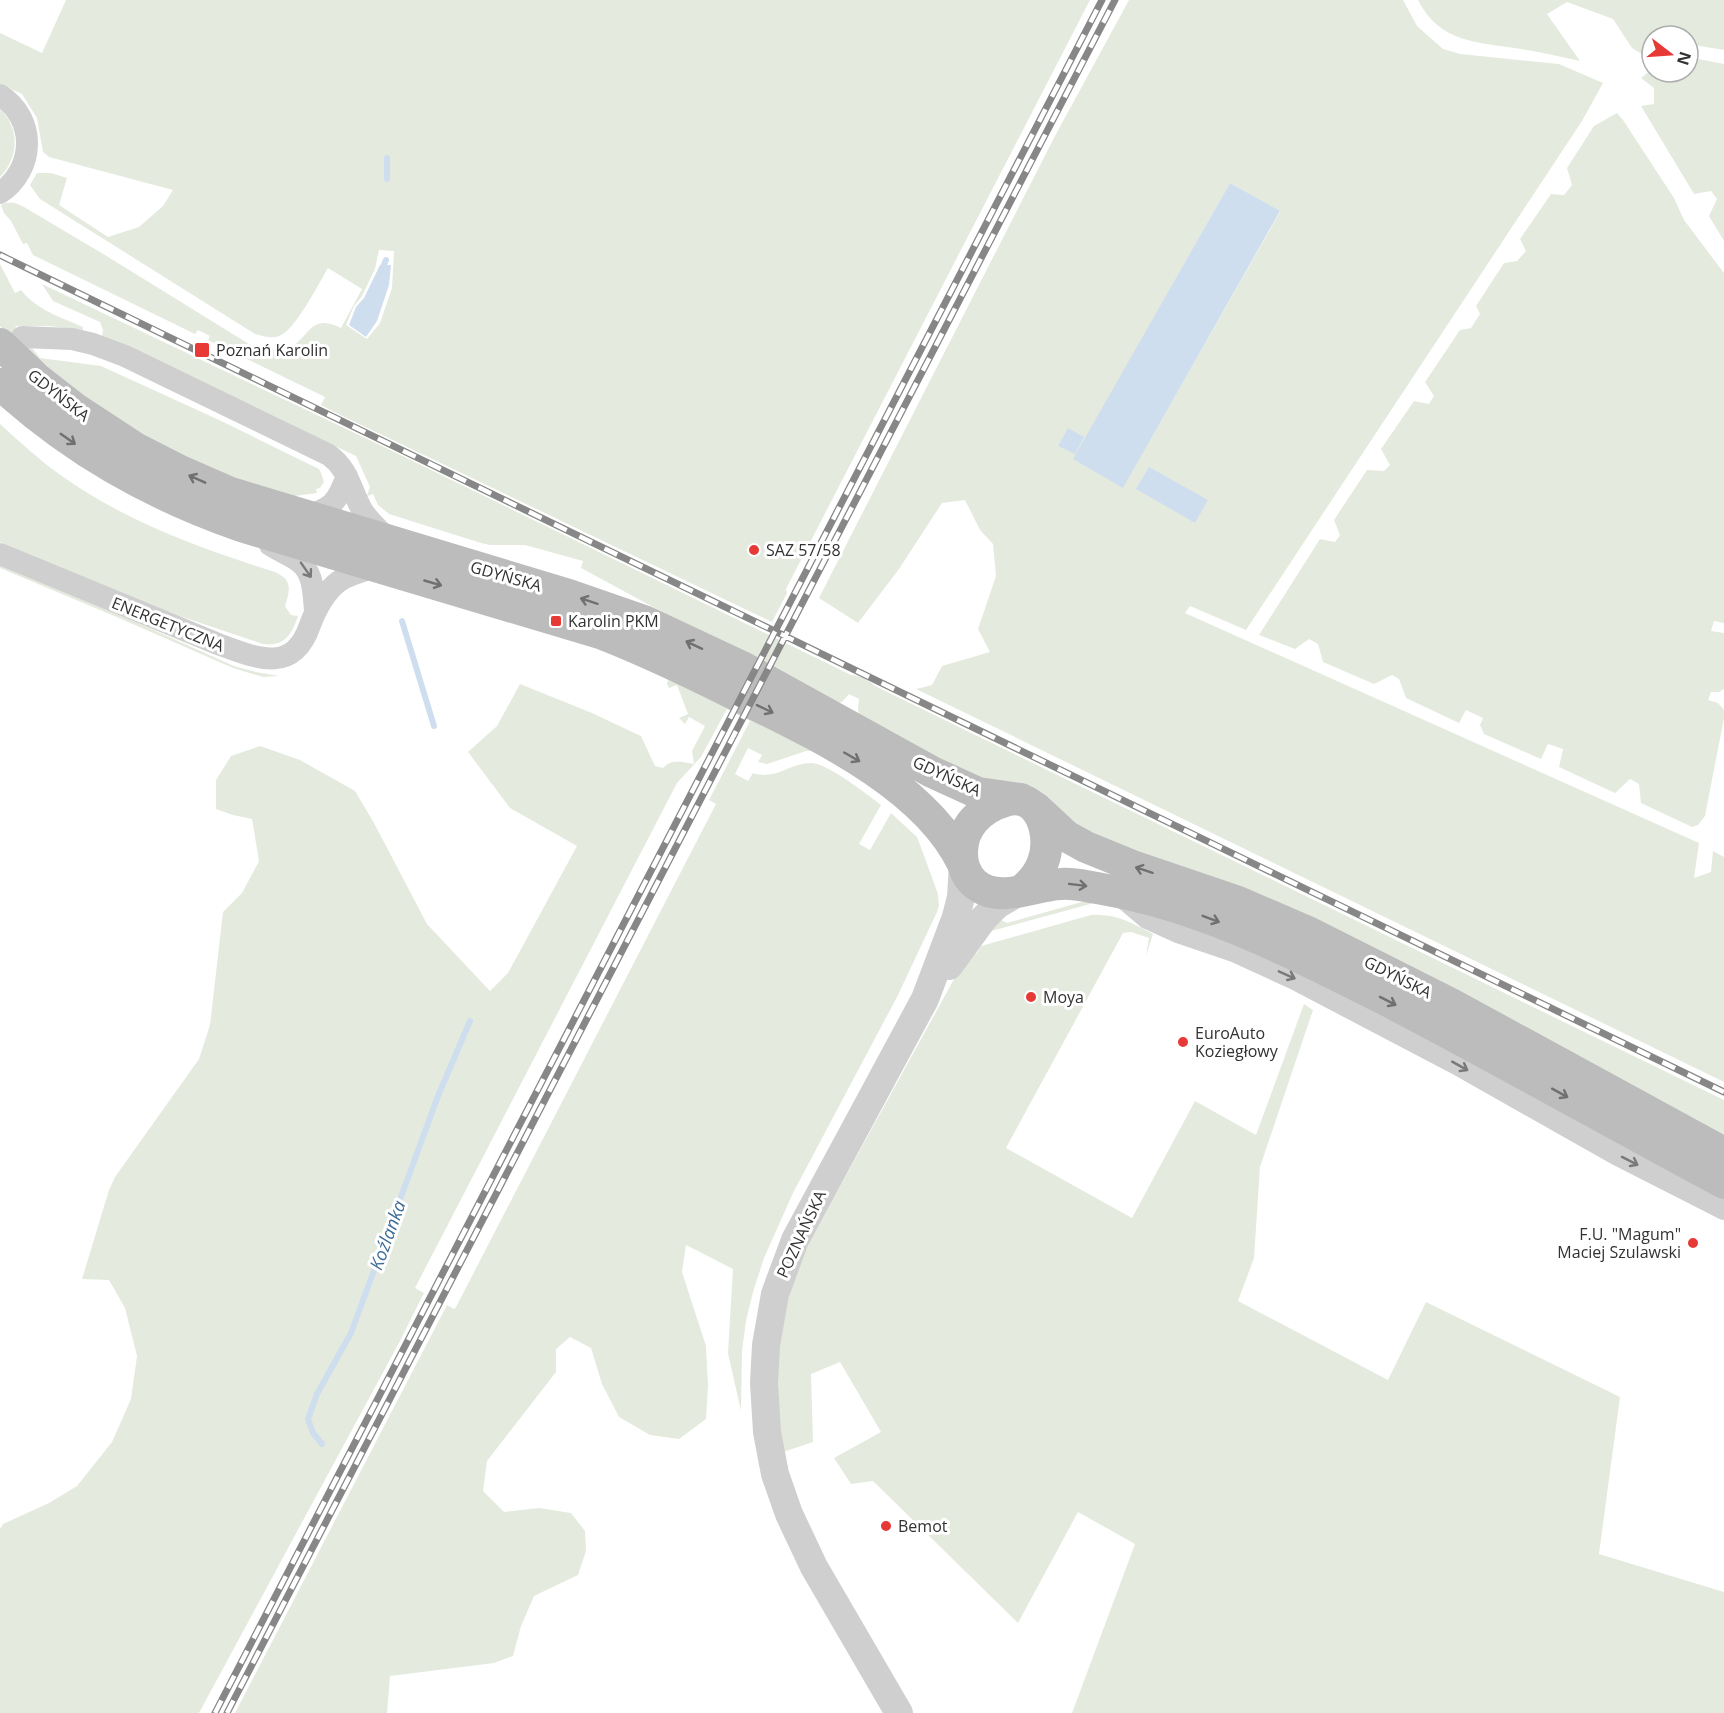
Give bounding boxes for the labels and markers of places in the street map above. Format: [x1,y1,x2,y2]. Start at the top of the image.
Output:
place label: Poznań Karolin [216,339,328,361]
marker: Poznań Karolin [193,341,211,359]
place label: SAZ 57/58 [766,539,841,561]
marker: SAZ 57/58 [747,543,761,557]
place label: Karolin PKM [568,610,659,632]
marker: Karolin PKM [549,614,563,628]
place label: Moya [1043,986,1084,1008]
marker: Moya [1024,990,1038,1004]
place label: EuroAuto Koziegłowy [1195,1022,1279,1062]
marker: EuroAuto Koziegłowy [1176,1035,1190,1049]
place label: F.U. "Magum" Maciej Szulawski [1557,1223,1681,1263]
marker: F.U. "Magum" Maciej Szulawski [1686,1236,1700,1250]
place label: Bemot [898,1515,948,1537]
marker: Bemot [879,1519,893,1533]

